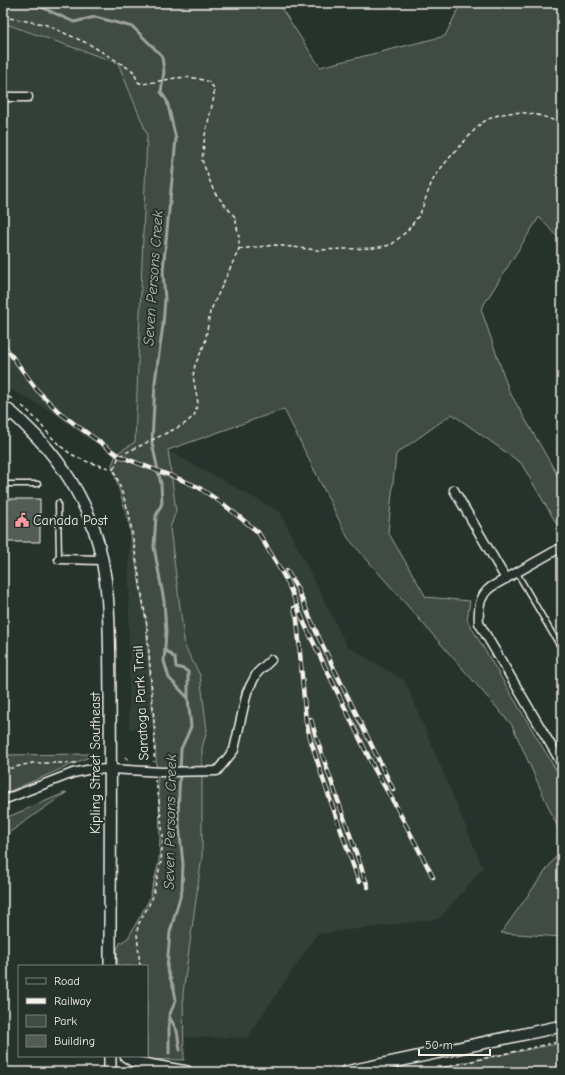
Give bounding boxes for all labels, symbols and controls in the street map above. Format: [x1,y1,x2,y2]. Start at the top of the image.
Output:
water label: Seven Persons Creek [139,209,167,346]
public building icon: Canada Post [14,512,30,528]
place label: Canada Post [33,512,108,529]
street label: Saratoga Park Trail [129,645,153,761]
street label: Kipling Street Southeast [87,691,104,834]
water label: Seven Persons Creek [160,753,180,890]
legend [18,965,148,1057]
text: Road [54,974,80,988]
text: Railway [54,994,92,1008]
text: Park [54,1014,77,1028]
scale bar [419,1031,490,1057]
text: Building [54,1034,95,1048]
text: 50 m [425,1038,453,1052]

